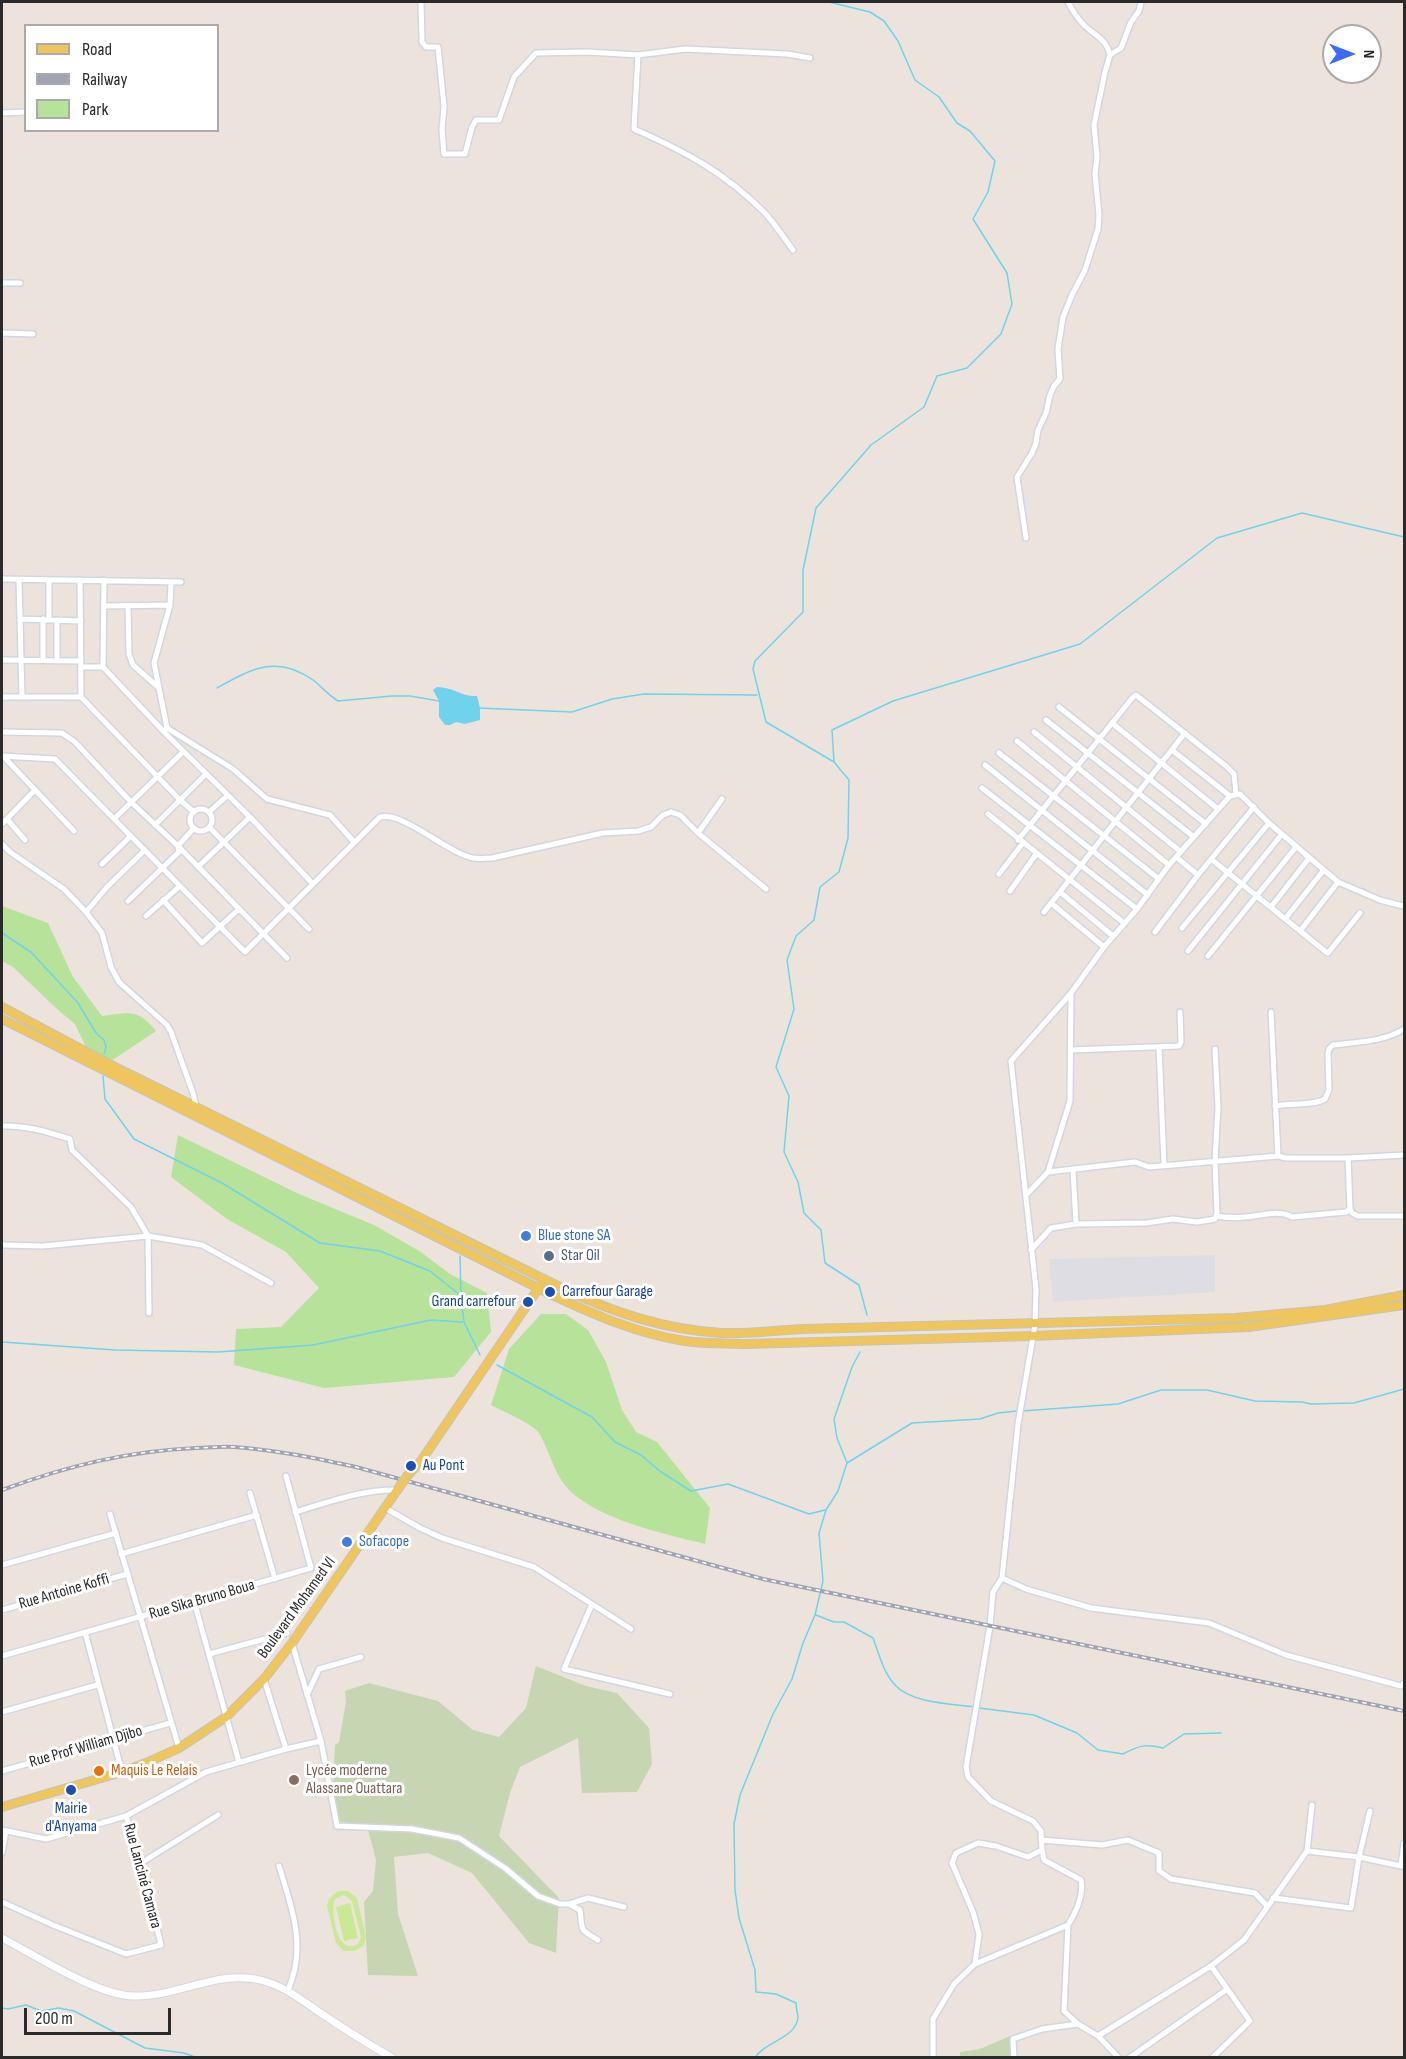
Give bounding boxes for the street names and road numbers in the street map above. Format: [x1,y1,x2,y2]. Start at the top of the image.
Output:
street label: Boulevard Mohamed VI [254,1553,340,1663]
street label: Rue Antoine Koffi [17,1570,111,1614]
street label: Rue Sika Bruno Boua [147,1576,257,1624]
street label: Rue Prof William Djibo [27,1722,145,1772]
street label: Rue Lanciné Camara [119,1821,165,1931]

